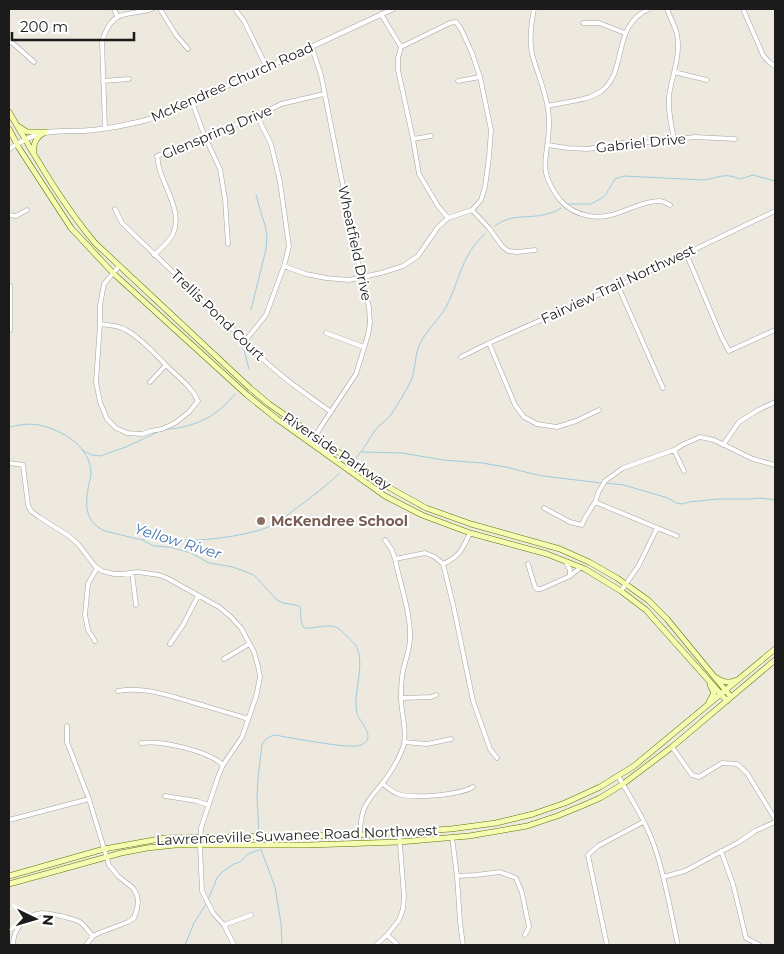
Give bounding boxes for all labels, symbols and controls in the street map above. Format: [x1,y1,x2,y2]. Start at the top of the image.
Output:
scale bar [12,10,135,42]
text: 200 m [20,17,68,36]
street label: McKendree Church Road [148,38,316,126]
street label: Glenspring Drive [159,101,275,163]
street label: Gabriel Drive [595,129,687,157]
street label: Wheatfield Drive [334,184,376,302]
street label: Fairview Trail Northwest [538,240,698,328]
street label: Trellis Pond Court [167,265,269,365]
street label: Riverside Parkway [279,408,395,494]
place label: McKendree School [271,512,408,530]
marker: McKendree School [255,515,267,527]
water label: Yellow River [132,519,225,564]
street label: Lawrenceville Suwanee Road Northwest [156,821,438,849]
north arrow [10,894,60,944]
text: N [38,914,57,927]

